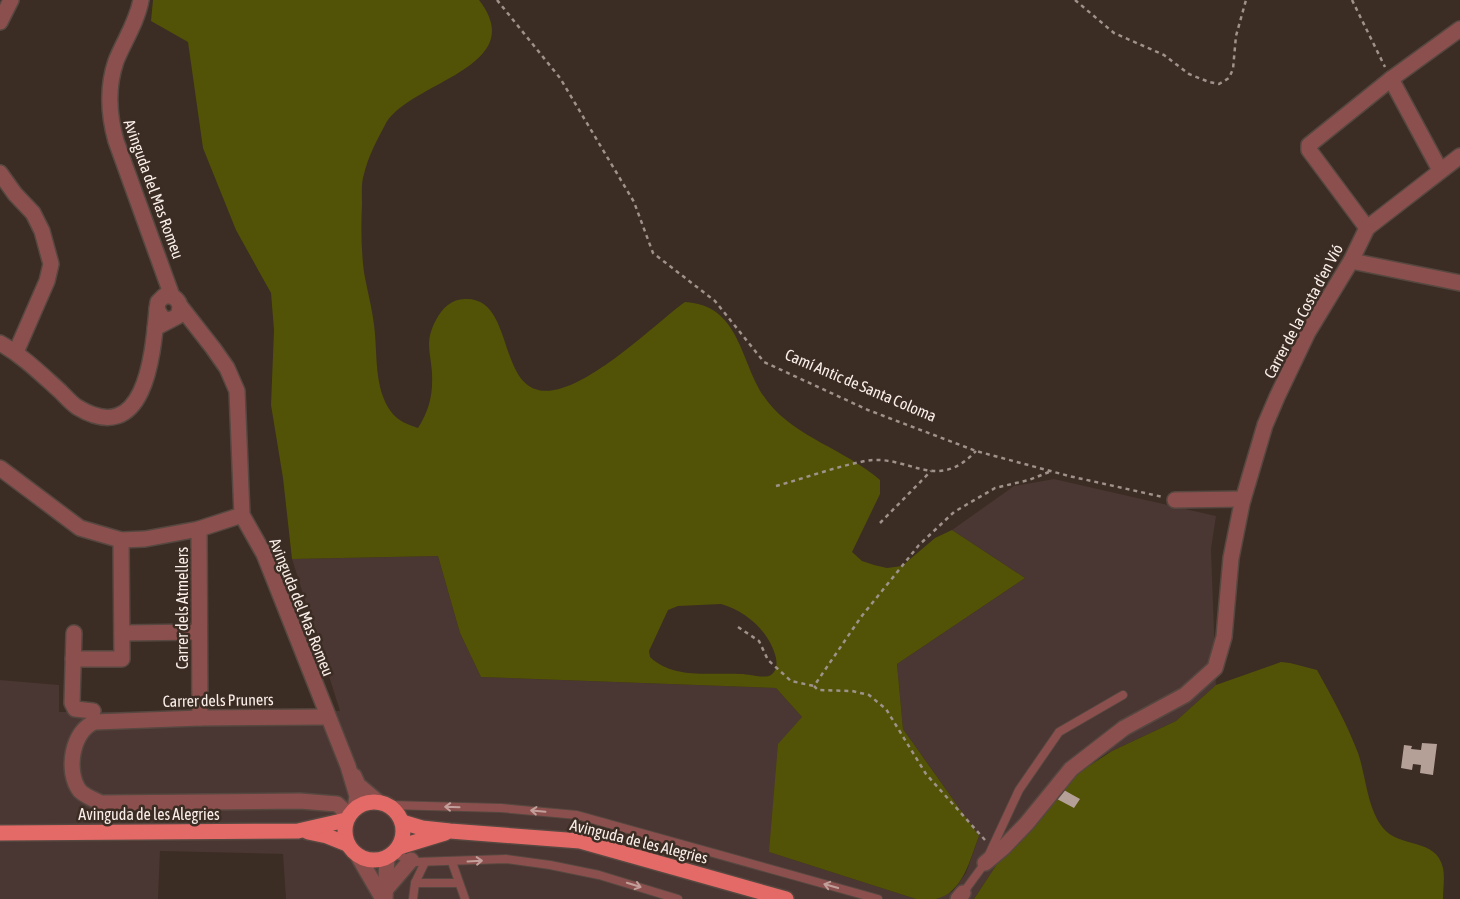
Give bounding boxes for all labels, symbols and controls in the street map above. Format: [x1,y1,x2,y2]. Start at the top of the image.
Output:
street label: Avinguda del Mas Romeu [119,117,188,261]
street label: Carrer de la Costa d'en Vió [1260,241,1346,381]
street label: Camí Antic de Santa Coloma [783,345,939,425]
street label: Avinguda del Mas Romeu [265,535,338,679]
street label: Carrer dels Atmellers [173,546,191,669]
street label: Carrer dels Pruners [162,690,274,710]
one-way arrow [445,802,461,811]
street label: Avinguda de les Alegries [78,805,220,824]
one-way arrow [531,806,547,816]
street label: Avinguda de les Alegries [568,815,710,868]
one-way arrow [467,856,483,865]
one-way arrow [626,881,642,891]
one-way arrow [823,881,839,890]

